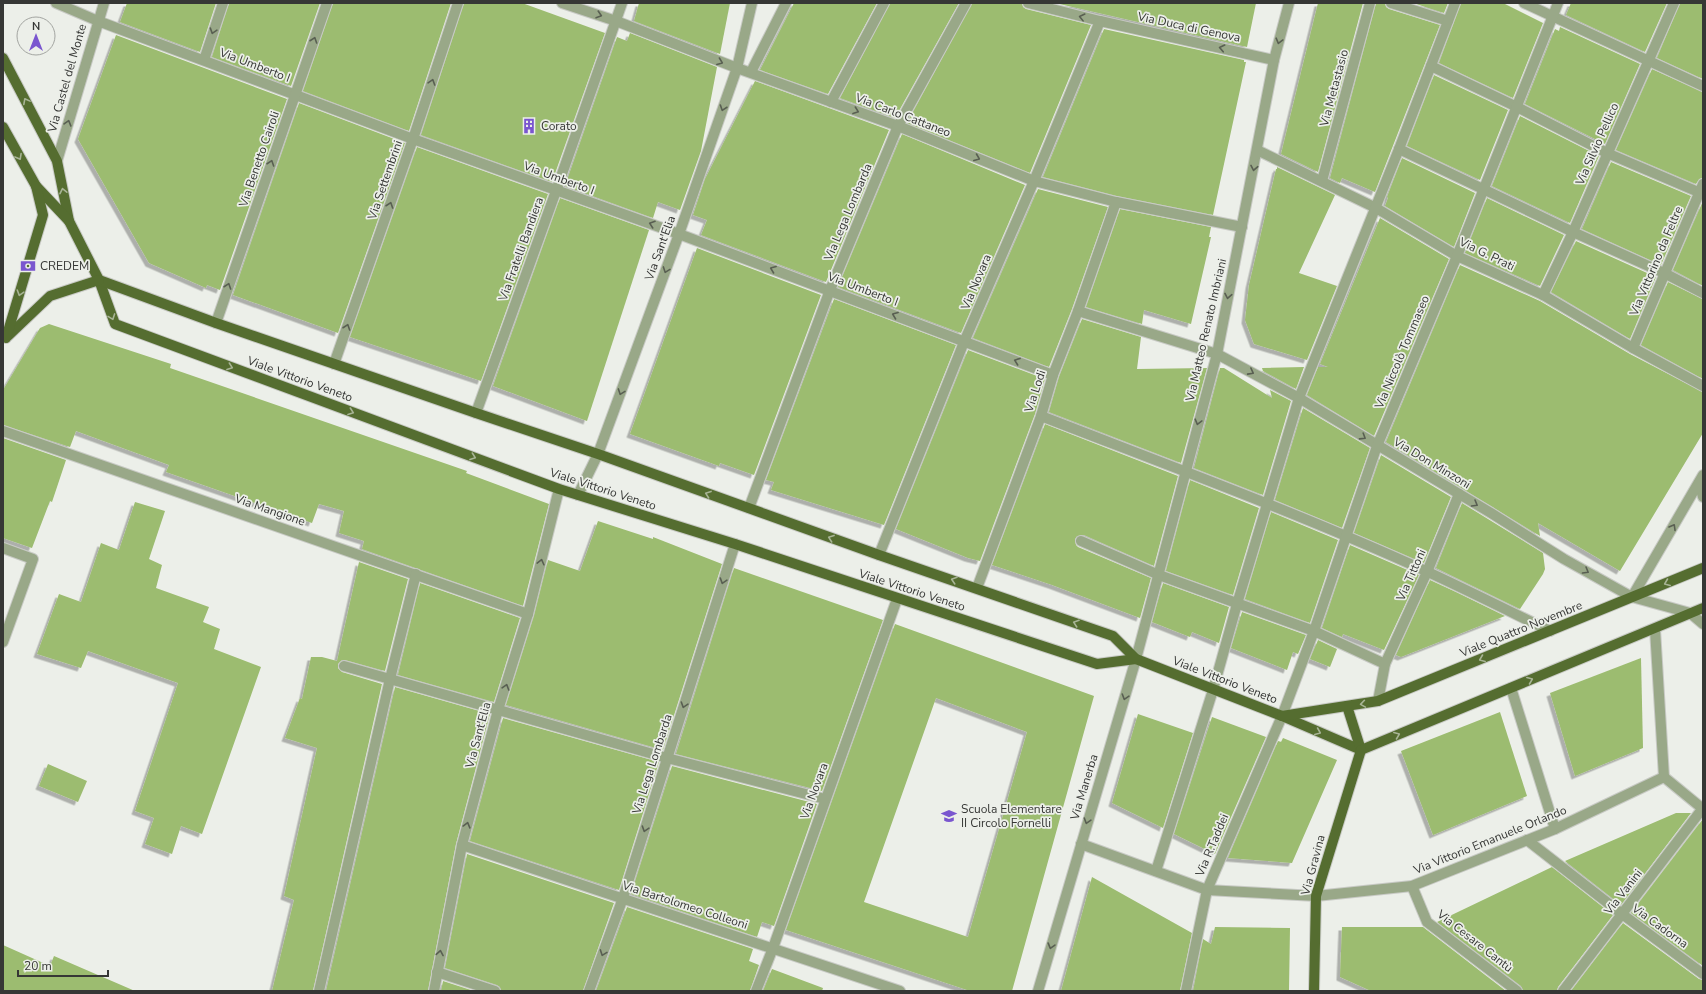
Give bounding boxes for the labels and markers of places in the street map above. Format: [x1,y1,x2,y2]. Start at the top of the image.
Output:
building icon: Corato [520,117,538,135]
place label: Corato [541,118,577,134]
bank icon: CREDEM [19,257,37,275]
place label: CREDEM [40,258,89,274]
place label: Scuola Elementare II Circolo Fornelli [961,801,1062,831]
school or university icon: Scuola Elementare II Circolo Fornelli [940,807,958,825]

